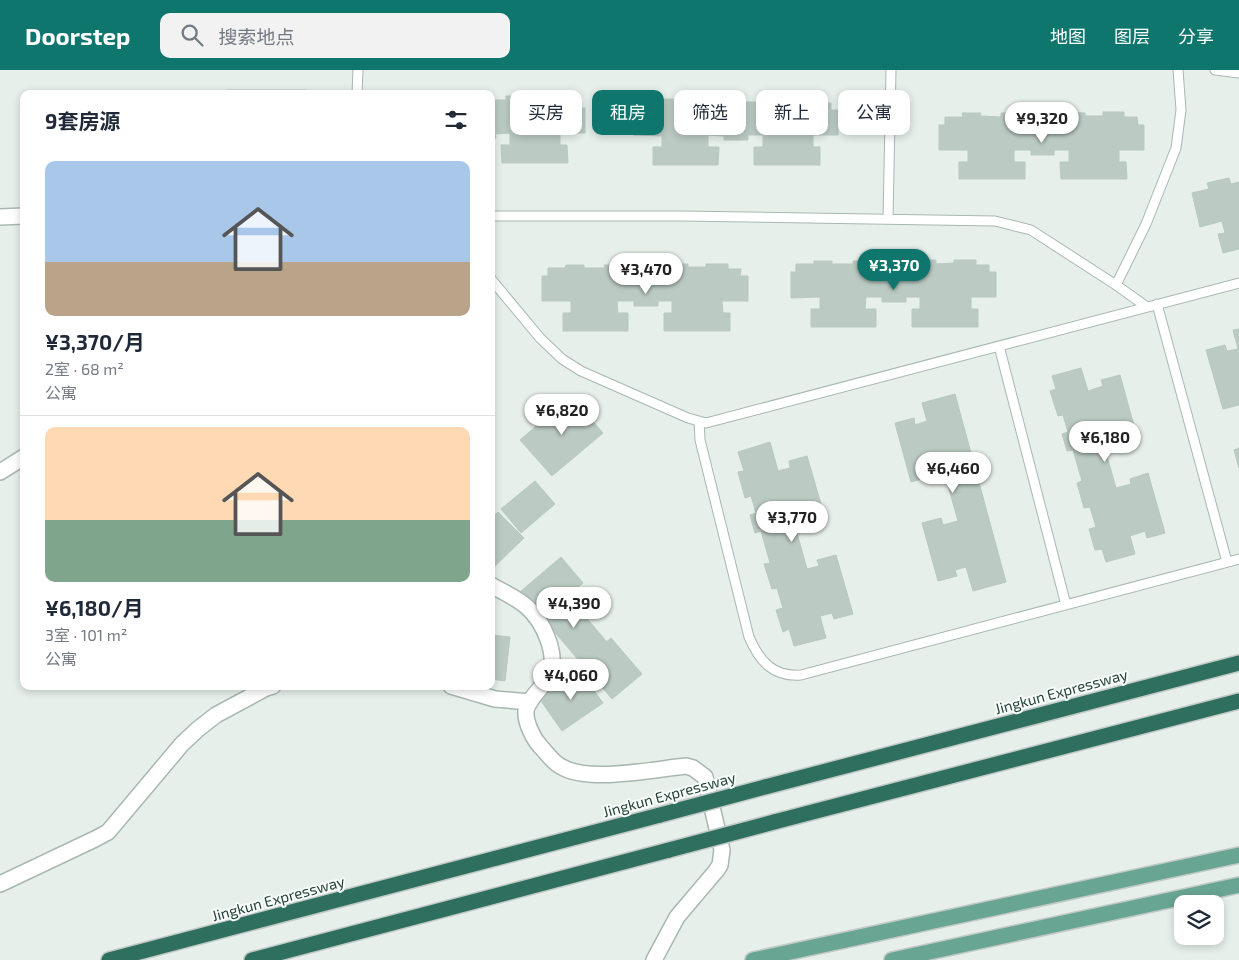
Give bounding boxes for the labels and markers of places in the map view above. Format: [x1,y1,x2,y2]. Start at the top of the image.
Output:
pin: ¥9,320 [1001,102,1083,144]
pin: ¥3,370 [853,248,935,291]
pin: ¥3,470 [605,252,687,295]
pin: ¥6,820 [521,394,603,436]
pin: ¥6,180 [1064,420,1146,463]
pin: ¥6,460 [912,452,994,494]
pin: ¥3,770 [751,500,833,543]
pin: ¥4,390 [533,586,615,629]
pin: ¥4,060 [530,658,612,701]

